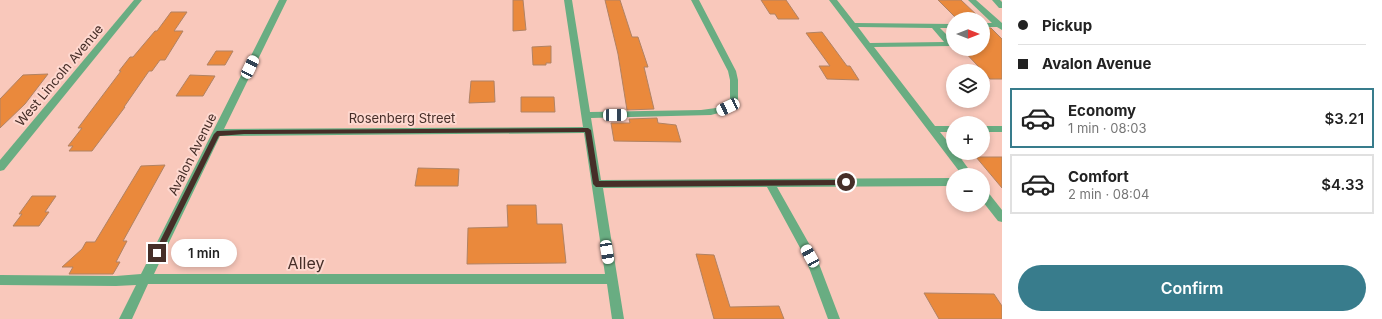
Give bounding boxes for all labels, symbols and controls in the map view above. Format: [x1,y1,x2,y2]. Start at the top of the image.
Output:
north arrow [946,12,990,56]
map controls [946,12,990,212]
text: Pickup [1042,16,1092,35]
street label: West Lincoln Avenue [12,21,106,129]
car [239,54,261,80]
text: Avalon Avenue [1042,54,1151,73]
button: layers [946,64,990,108]
car [715,96,741,118]
icon: car [1020,100,1056,136]
text: Economy [1068,101,1136,120]
car [603,109,627,121]
text: $3.21 [1325,109,1364,128]
street label: Avalon Avenue [164,110,220,198]
street label: Rosenberg Street [349,110,455,126]
button: + [946,116,990,160]
text: 1 min · 08:03 [1068,120,1146,136]
icon: car [1020,166,1056,202]
text: Comfort [1068,167,1129,186]
button: − [946,168,990,212]
route start [837,173,855,191]
text: $4.33 [1321,175,1364,194]
text: 2 min · 08:04 [1068,186,1149,202]
callout: 1 min [171,239,237,267]
car [599,239,615,265]
car [799,243,821,269]
route end [148,244,166,262]
text: 1 min [188,245,220,261]
street label: Alley [288,253,324,273]
button: Confirm [1018,265,1366,311]

